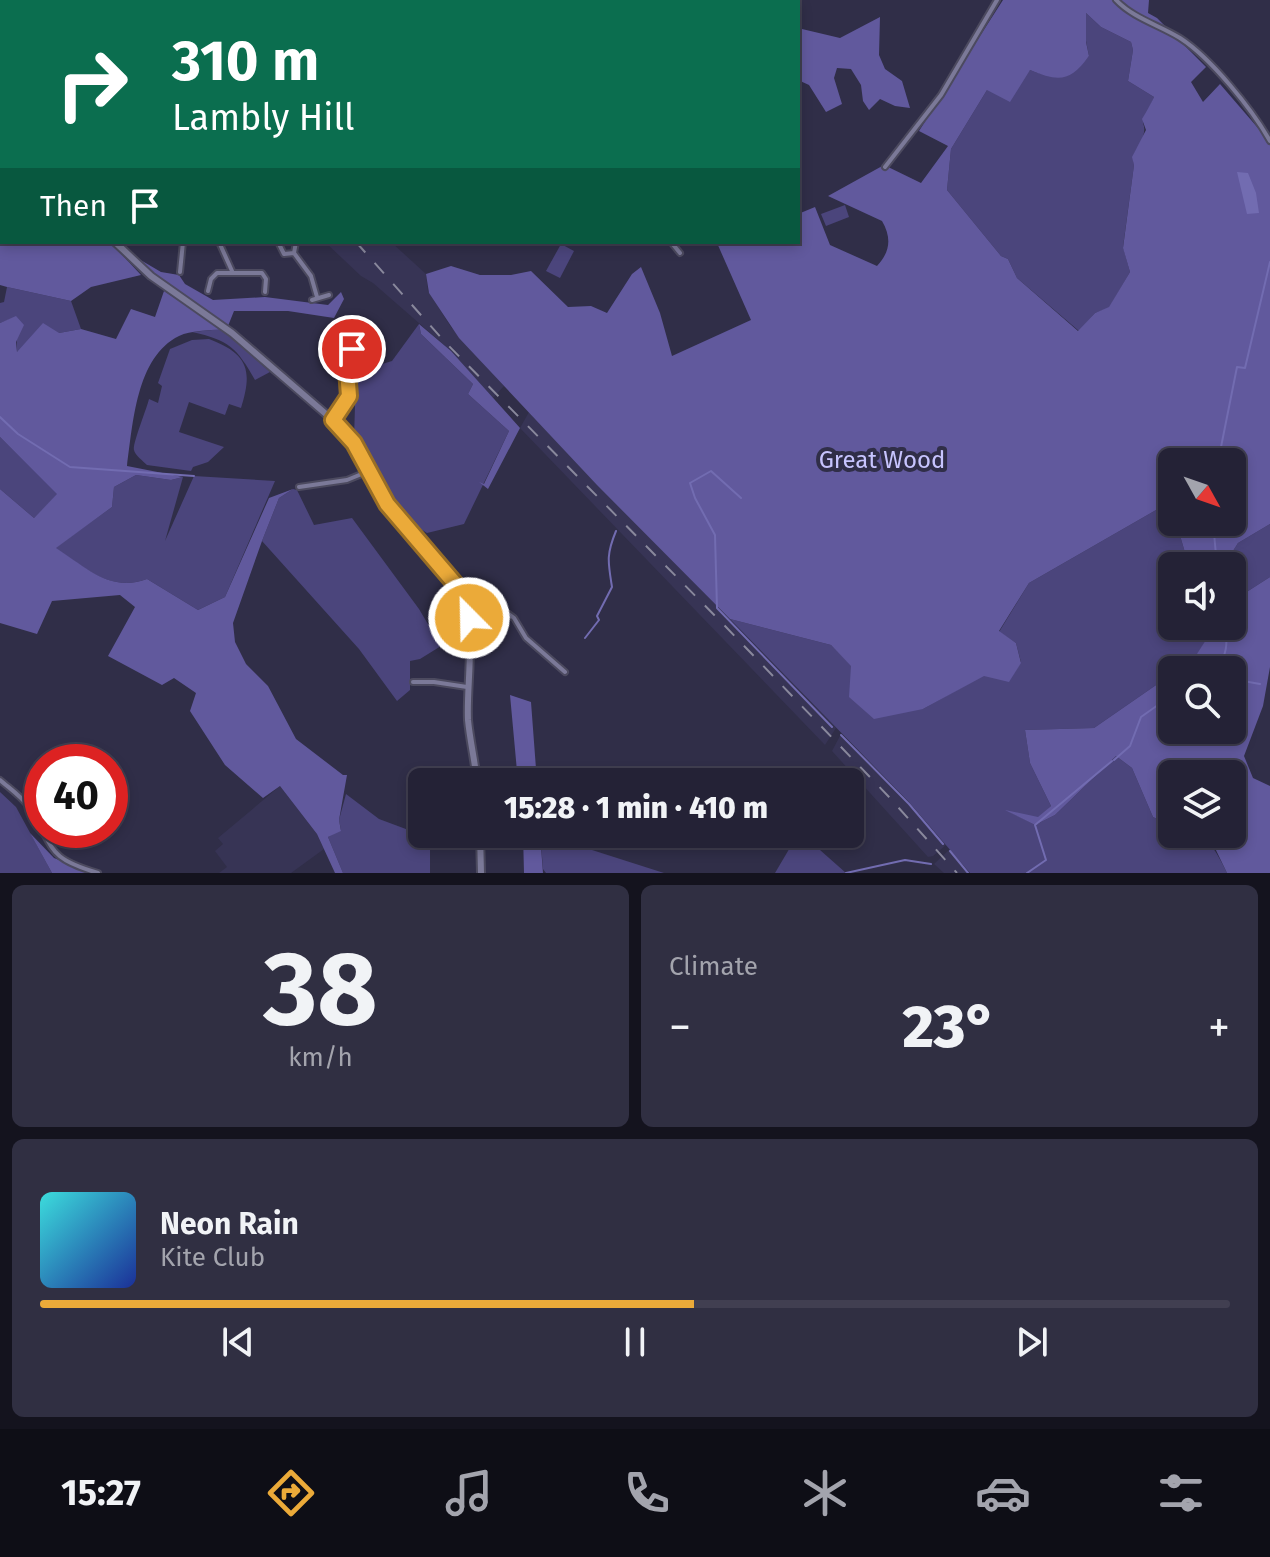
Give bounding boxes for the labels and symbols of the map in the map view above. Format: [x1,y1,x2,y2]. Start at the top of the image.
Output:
pin [318,315,386,383]
park label: Great Wood [819,446,945,474]
north arrow [1158,448,1246,536]
position arrow [427,576,511,660]
speed limit sign: 40 [24,744,128,848]

